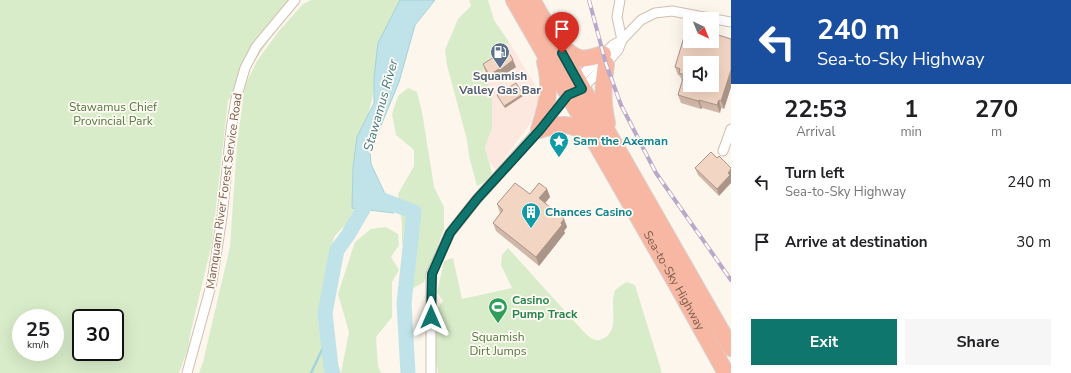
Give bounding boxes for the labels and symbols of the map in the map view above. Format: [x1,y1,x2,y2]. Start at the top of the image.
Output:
pin [545,12,579,53]
north arrow [683,12,719,48]
fuel station icon: Squamish Valley Gas Bar [489,41,511,69]
water label: Stawamus River [359,57,403,153]
place label: Squamish Valley Gas Bar [458,68,541,98]
street label: Mamquam River Forest Service Road [202,92,246,290]
park label: Stawamus Chief Provincial Park [69,99,158,129]
place icon: Sam the Axeman [548,130,570,158]
place label: Sam the Axeman [573,133,668,149]
building icon: Chances Casino [520,201,542,229]
place label: Chances Casino [545,204,632,220]
street label: Sea-to-Sky Highway [640,228,709,334]
place label: Casino Pump Track [512,292,578,322]
position arrow [410,296,452,338]
sports icon: Casino Pump Track [487,296,509,324]
speed limit sign: 30 [72,309,124,361]
park label: Squamish Dirt Jumps [469,329,527,359]

